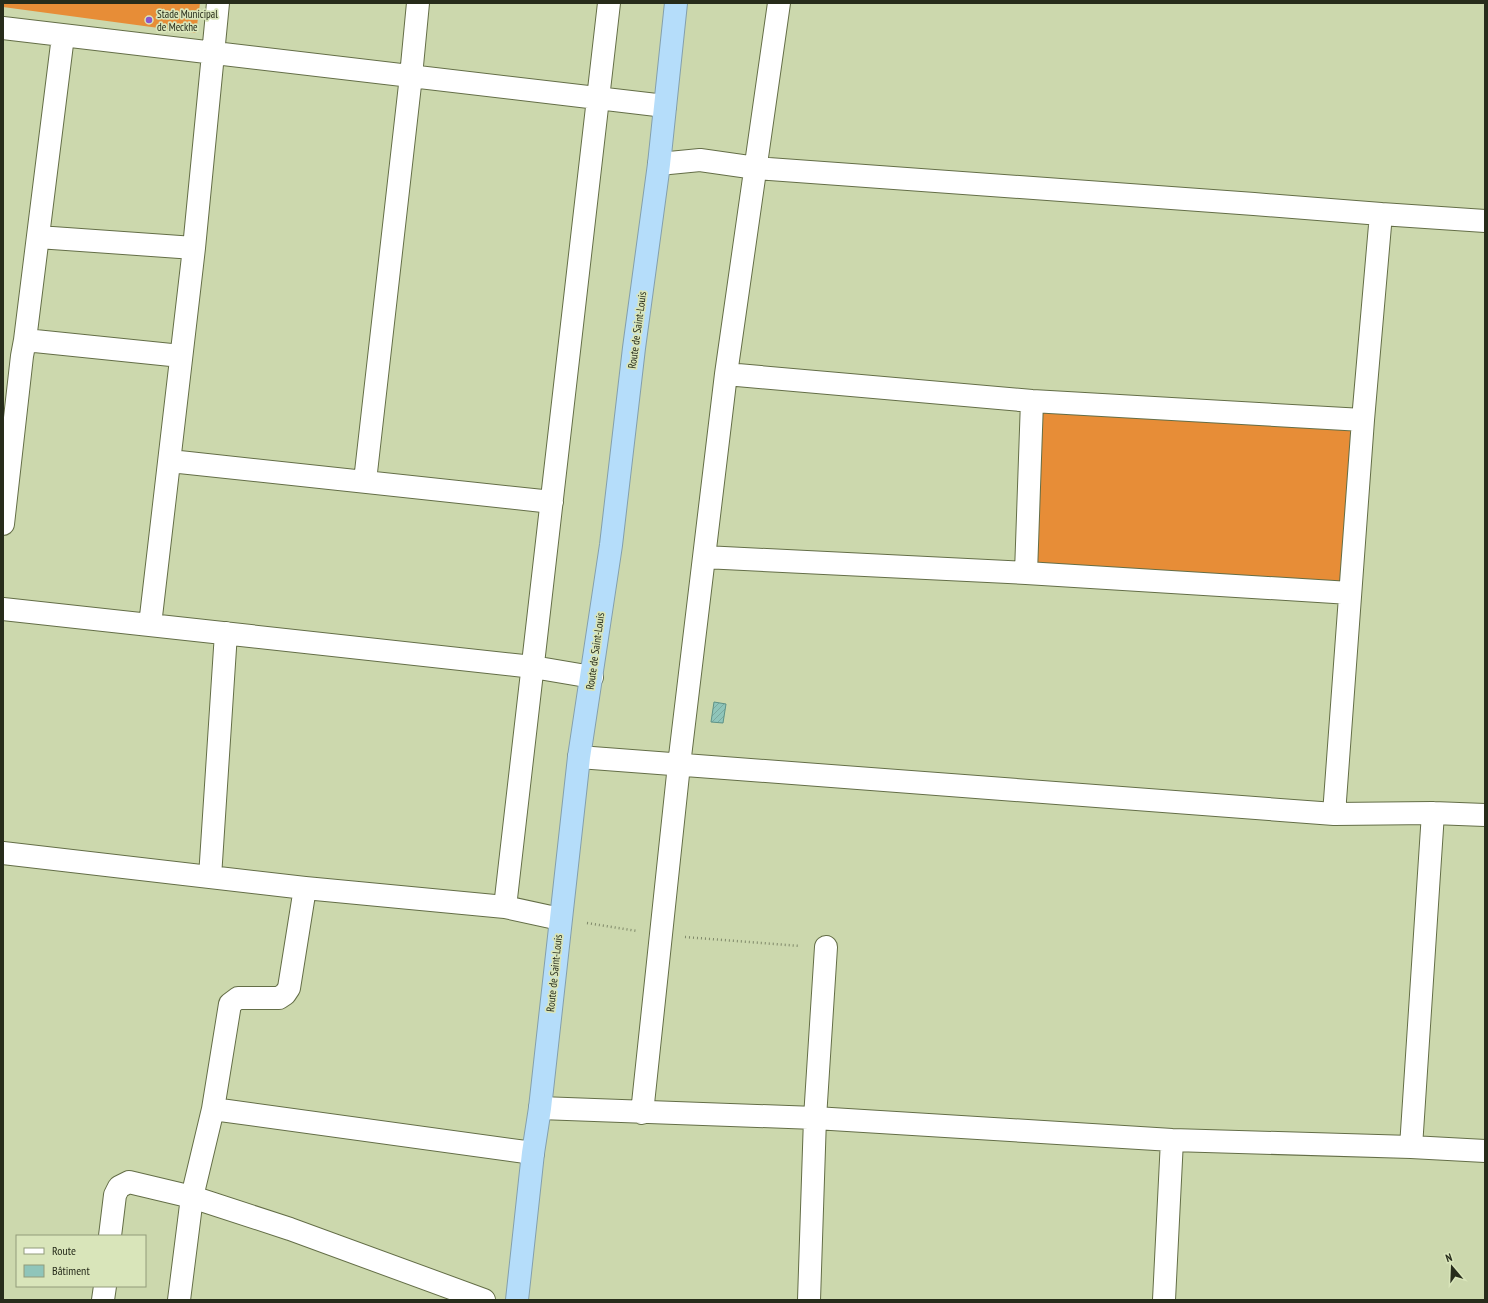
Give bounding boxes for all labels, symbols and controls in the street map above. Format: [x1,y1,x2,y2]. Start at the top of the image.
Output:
place label: Stade Municipal de Meckhe [157,7,218,34]
marker: Stade Municipal de Meckhe [144,15,154,25]
street label: Route de Saint-Louis [625,290,649,370]
street label: Route de Saint-Louis [583,611,607,691]
street label: Route de Saint-Louis [543,933,565,1012]
legend [16,1235,146,1287]
text: Route [52,1243,76,1258]
north arrow [1432,1247,1472,1287]
text: N [1444,1250,1454,1265]
text: Bâtiment [52,1263,90,1278]

